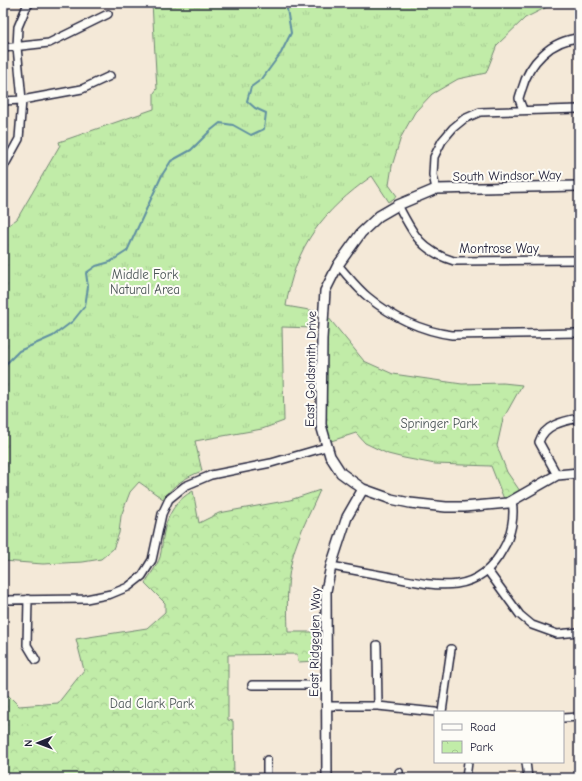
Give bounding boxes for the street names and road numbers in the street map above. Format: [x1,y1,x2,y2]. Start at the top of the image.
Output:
street label: South Windsor Way [453,167,562,184]
street label: Montrose Way [459,241,539,256]
street label: East Goldsmith Drive [302,310,319,427]
street label: East Ridgeglen Way [306,587,323,697]

